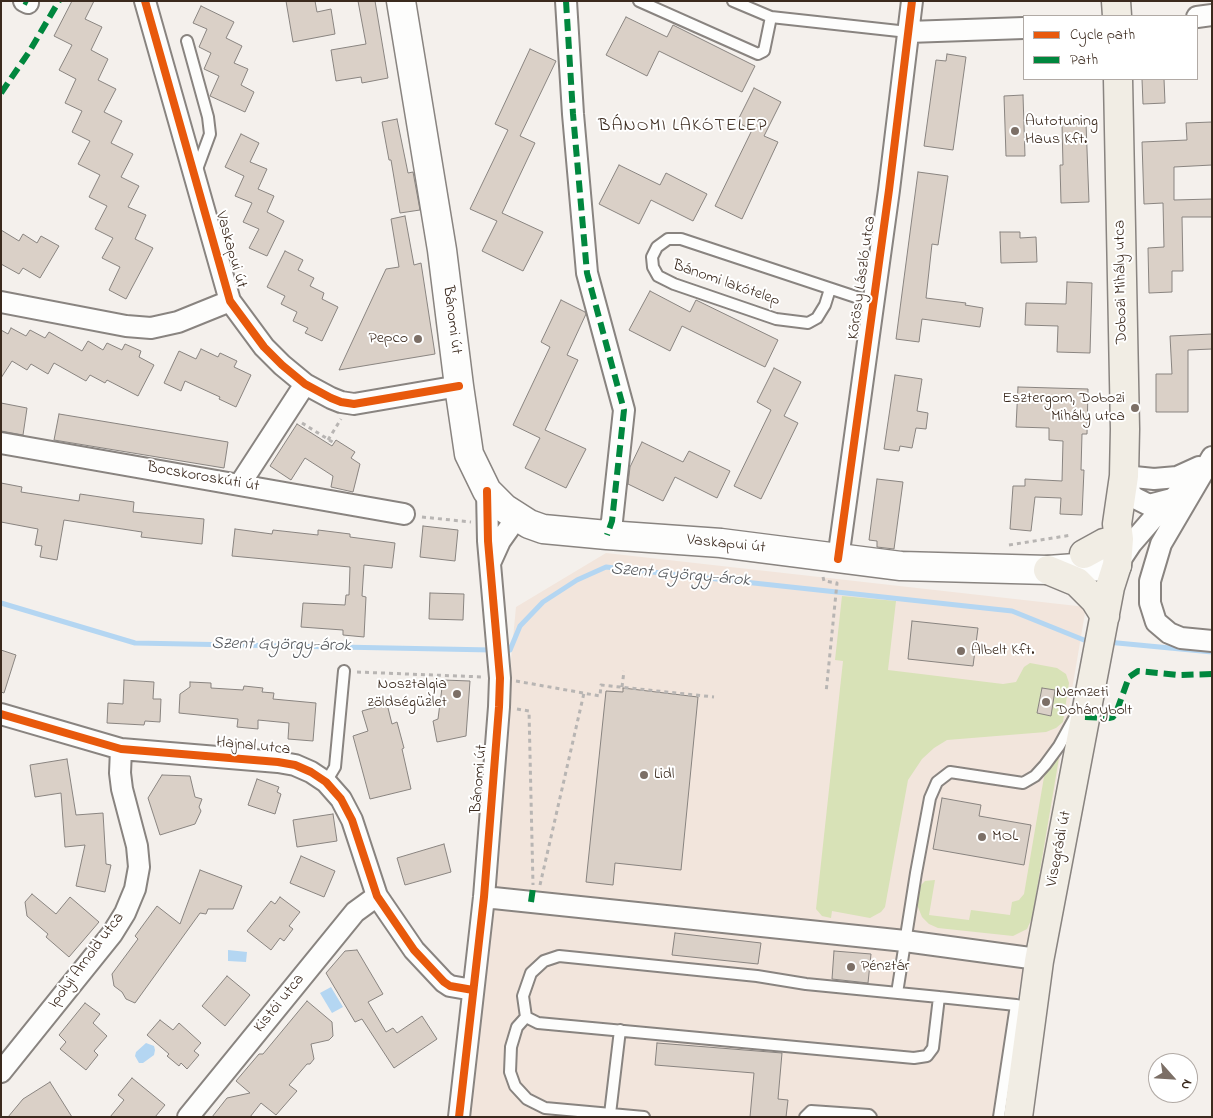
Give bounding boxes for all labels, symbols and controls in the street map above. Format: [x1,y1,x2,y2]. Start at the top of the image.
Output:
legend [1023,15,1198,80]
text: Cycle path [1070,24,1135,46]
text: Path [1070,49,1098,71]
place label: Autotuning Haus Kft. [1025,112,1098,150]
district label: BÁNOMI LAKÓTELEP [596,116,770,138]
marker: Autotuning Haus Kft. [1009,125,1021,137]
street label: Vaskapui út [210,209,250,291]
street label: Kőrösy László utca [845,215,881,341]
street label: Dobozi Mihály utca [1111,220,1133,344]
street label: Bánomi lakótelep [670,257,782,311]
street label: Bánomi út [437,285,465,355]
place label: Pepco [368,329,408,349]
marker: Pepco [412,333,424,345]
place label: Esztergom, Dobozi Mihály utca [1002,389,1125,427]
marker: Esztergom, Dobozi Mihály utca [1129,402,1141,414]
street label: Bocskoroskúti út [145,459,261,497]
street label: Vaskapui út [686,531,766,559]
water label: Szent György-árok [610,559,750,593]
water label: Szent György-árok [211,634,351,658]
place label: Albelt Kft. [971,641,1034,661]
marker: Albelt Kft. [955,645,967,657]
place label: Nosztalgia zöldségüzlet [367,675,447,713]
place label: Nemzeti Dohánybolt [1056,683,1132,721]
marker: Nosztalgia zöldségüzlet [451,688,463,700]
marker: Nemzeti Dohánybolt [1040,696,1052,708]
street label: Hajnal utca [215,734,291,760]
street label: Bánomi út [467,744,493,814]
place label: Lidl [654,765,674,785]
marker: Lidl [638,769,650,781]
street label: Visegrádi út [1043,809,1077,889]
place label: MOL [992,827,1018,847]
marker: MOL [976,831,988,843]
street label: Ipolyi Arnold utca [45,909,129,1013]
place label: Pénztár [861,957,909,977]
marker: Pénztár [845,961,857,973]
street label: Kistói utca [251,971,309,1037]
north arrow [1148,1053,1198,1103]
text: N [1175,1075,1198,1093]

